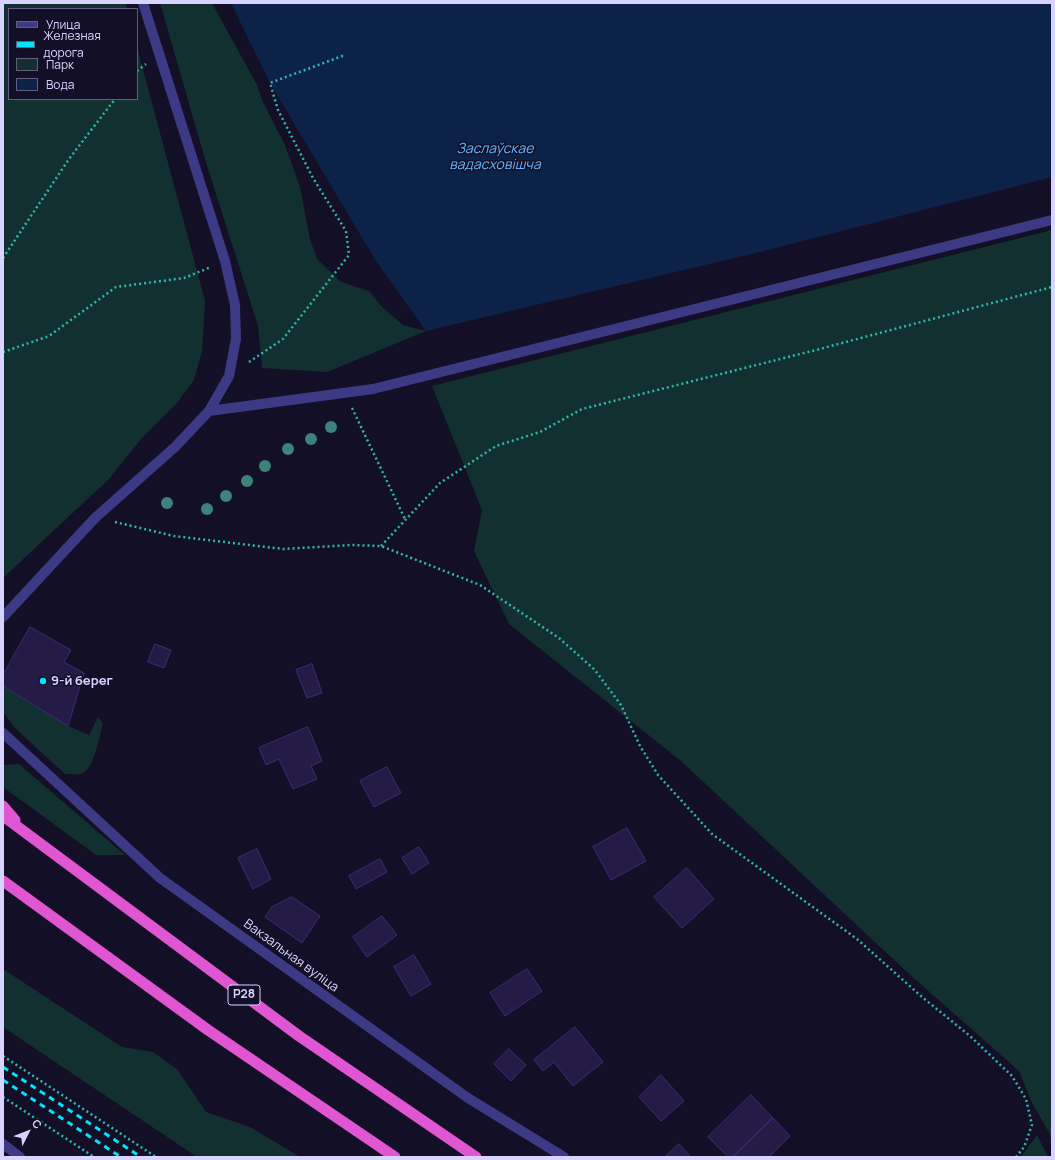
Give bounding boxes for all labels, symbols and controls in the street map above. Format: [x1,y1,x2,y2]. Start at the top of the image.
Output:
legend [8,8,138,100]
text: Улица [46,16,80,33]
text: Железная дорога [43,27,101,61]
text: Парк [46,56,74,73]
text: Вода [46,76,74,93]
water label: Заслаўскае вадасховішча [449,141,541,174]
place label: 9-й берег [51,673,113,689]
marker: 9-й берег [38,676,48,686]
street label: Вакзальная вуліца [240,916,342,996]
road number: Р28 [228,985,260,1005]
north arrow [8,1112,48,1152]
text: С [29,1116,46,1132]

